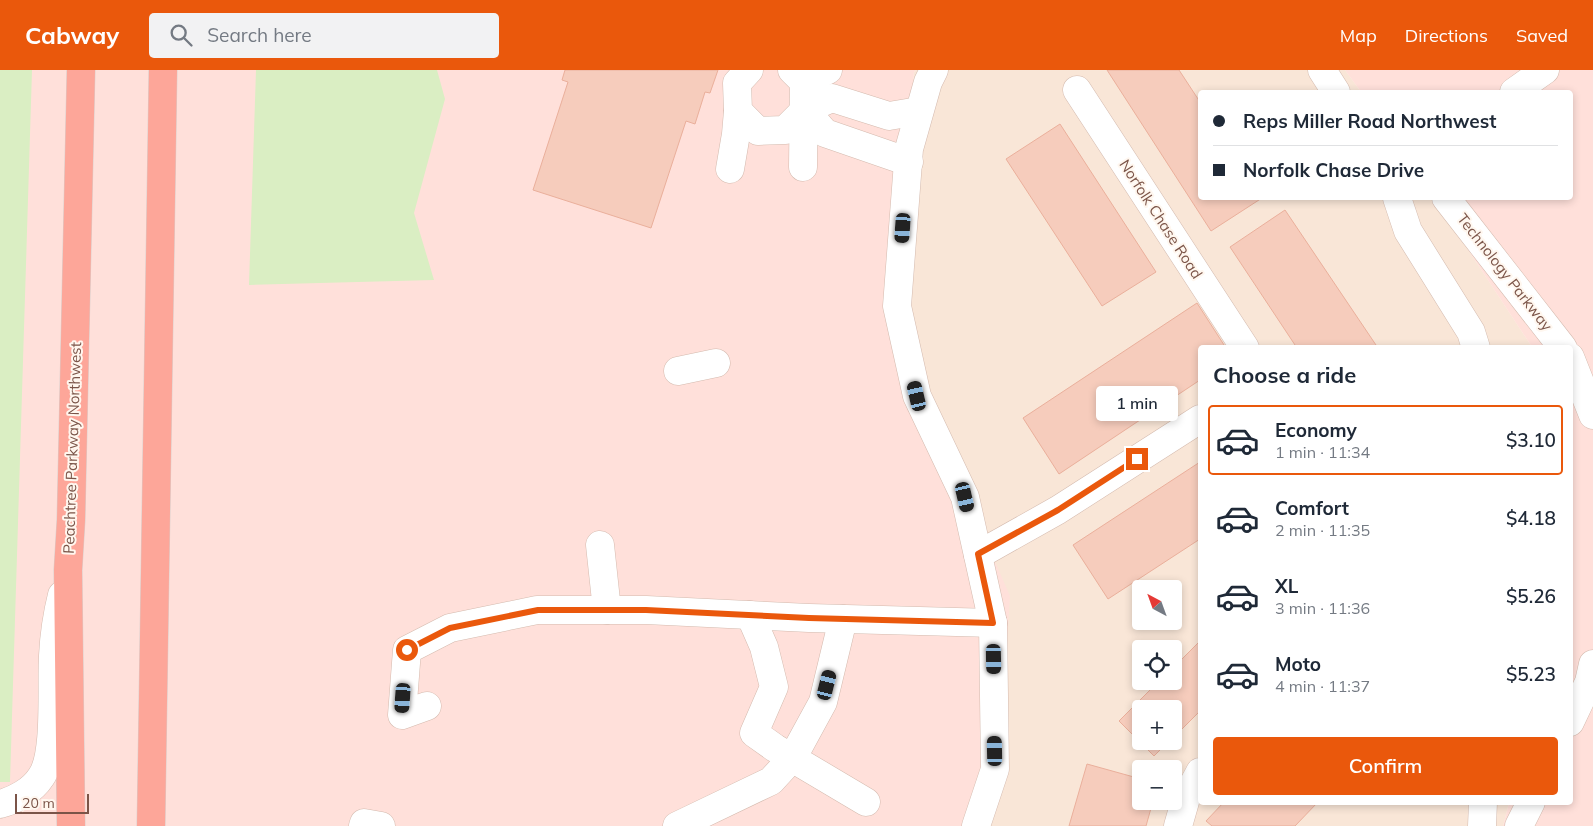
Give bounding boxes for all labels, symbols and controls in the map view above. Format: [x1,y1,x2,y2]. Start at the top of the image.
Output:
search box [149,13,499,58]
text: Cabway [25,20,119,50]
icon: search [167,21,195,49]
text: Search here [207,23,312,47]
text: Map [1340,24,1377,47]
text: Directions [1405,24,1488,47]
text: Saved [1516,24,1568,47]
text: Reps Miller Road Northwest [1243,109,1496,133]
street label: Norfolk Chase Road [1115,156,1207,282]
text: Norfolk Chase Drive [1243,158,1424,182]
street label: Technology Parkway [1453,209,1557,335]
car [894,213,911,243]
street label: Peachtree Parkway Northwest [59,342,85,554]
text: Choose a ride [1213,361,1356,389]
car [906,380,927,412]
callout: 1 min [1096,386,1178,422]
text: 1 min [1116,393,1158,413]
icon: car [1215,418,1260,463]
text: Economy [1275,418,1357,442]
text: $3.10 [1506,428,1556,452]
text: 1 min · 11:34 [1275,442,1370,462]
route end [1126,448,1148,470]
car [954,481,975,513]
icon: car [1215,496,1260,541]
text: Comfort [1275,496,1349,520]
text: $4.18 [1506,506,1556,530]
text: 2 min · 11:35 [1275,520,1370,540]
icon: car [1215,574,1260,619]
text: XL [1275,574,1298,598]
north arrow [1132,580,1182,630]
map controls [1132,580,1182,810]
text: $5.26 [1506,584,1556,608]
text: 3 min · 11:36 [1275,598,1370,618]
route start [396,639,418,661]
button: locate [1132,640,1182,690]
car [986,644,1001,674]
icon: car [1215,652,1260,697]
text: Moto [1275,652,1321,676]
text: $5.23 [1506,662,1556,686]
car [816,669,837,701]
text: 4 min · 11:37 [1275,676,1370,696]
car [394,683,411,713]
button: + [1132,700,1182,750]
car [987,736,1002,766]
button: Confirm [1213,737,1558,795]
button: − [1132,760,1182,810]
scale bar [15,791,89,814]
text: 20 m [22,794,55,812]

